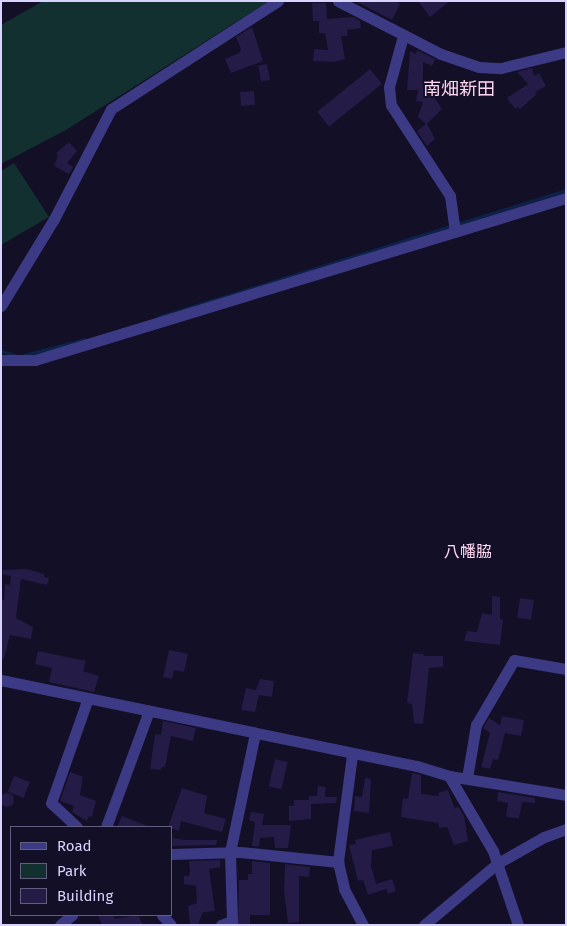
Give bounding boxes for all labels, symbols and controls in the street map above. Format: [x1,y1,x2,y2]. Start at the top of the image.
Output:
district label: 南畑新田 [423,78,495,100]
district label: 八幡脇 [444,542,492,562]
legend [10,826,172,916]
text: Road [57,837,92,855]
text: Park [57,862,87,880]
text: Building [57,887,113,905]

